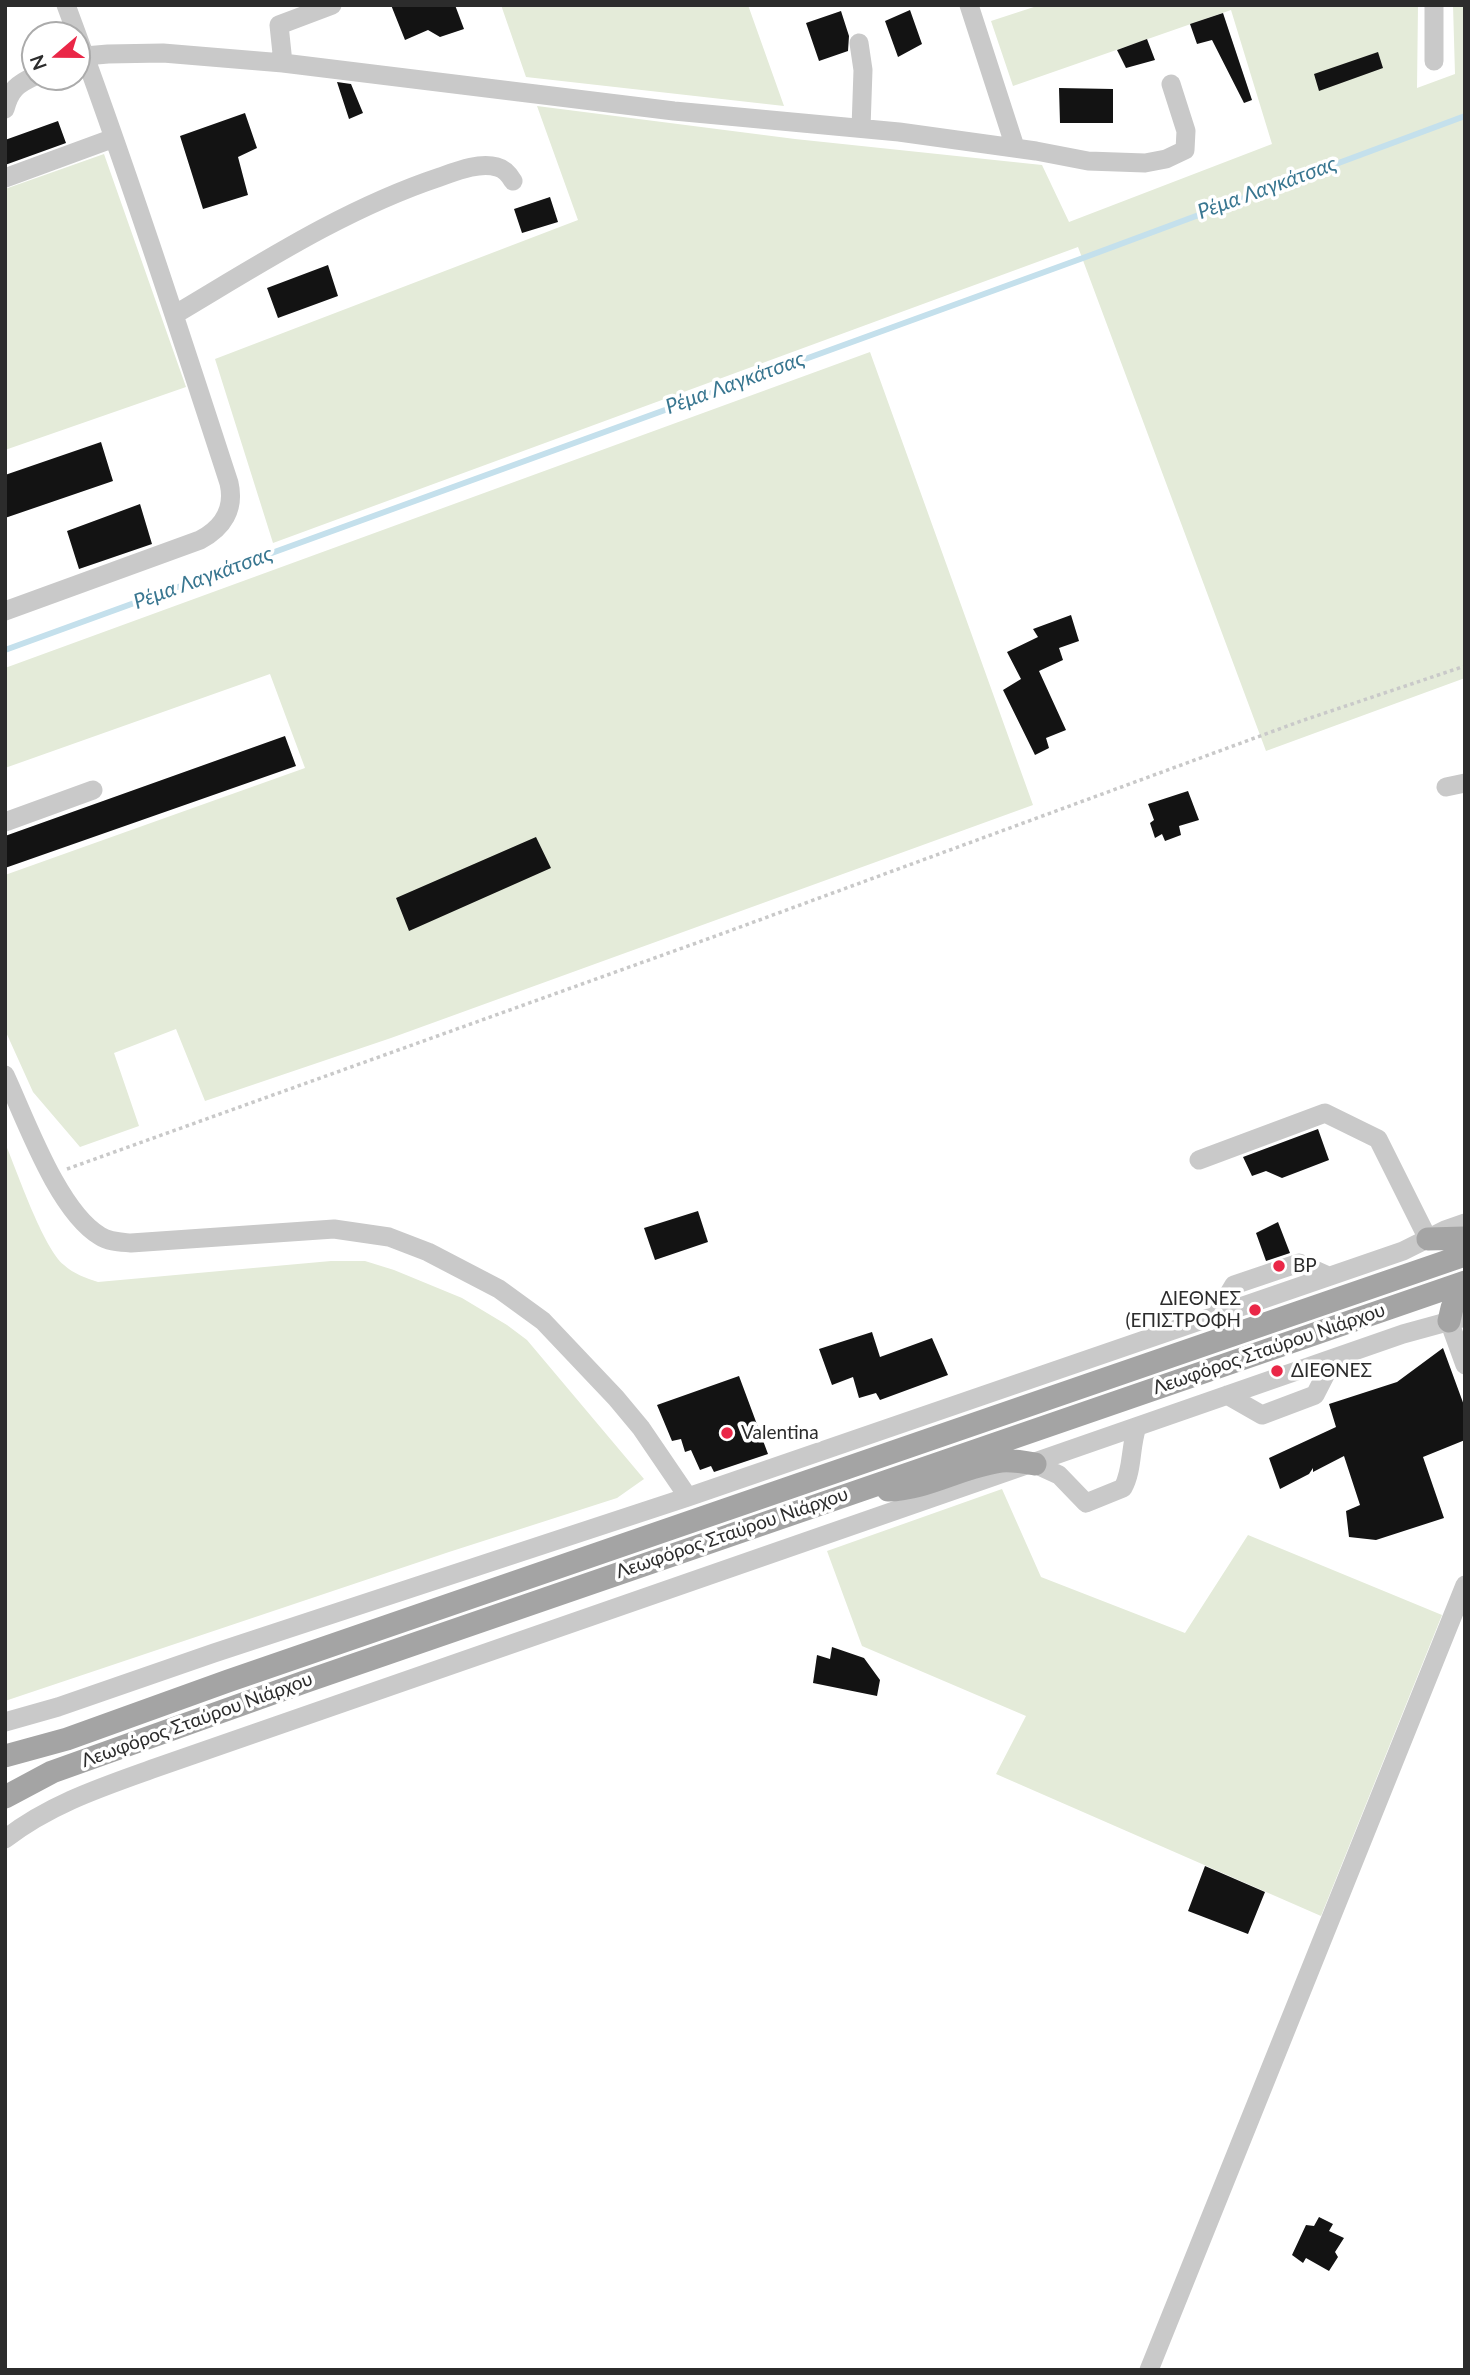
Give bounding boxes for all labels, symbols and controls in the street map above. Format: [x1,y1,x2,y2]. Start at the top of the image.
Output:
north arrow [21,21,91,91]
text: N [24,52,51,73]
water label: Ρέμα Λαγκάτσας [1194,151,1340,225]
water label: Ρέμα Λαγκάτσας [662,346,808,420]
water label: Ρέμα Λαγκάτσας [130,541,276,615]
place label: BP [1293,1255,1317,1277]
marker: BP [1271,1258,1287,1274]
place label: ΔΙΕΘΝΕΣ (ΕΠΙΣΤΡΟΦΗ [1125,1288,1241,1332]
street label: Λεωφόρος Σταύρου Νιάρχου [1150,1298,1388,1400]
marker: ΔΙΕΘΝΕΣ (ΕΠΙΣΤΡΟΦΗ [1247,1302,1263,1318]
place label: ΔΙΕΘΝΕΣ [1291,1360,1372,1382]
marker: ΔΙΕΘΝΕΣ [1269,1363,1285,1379]
place label: Valentina [741,1422,819,1444]
marker: Valentina [719,1425,735,1441]
street label: Λεωφόρος Σταύρου Νιάρχου [613,1482,851,1584]
street label: Λεωφόρος Σταύρου Νιάρχου [78,1668,316,1772]

